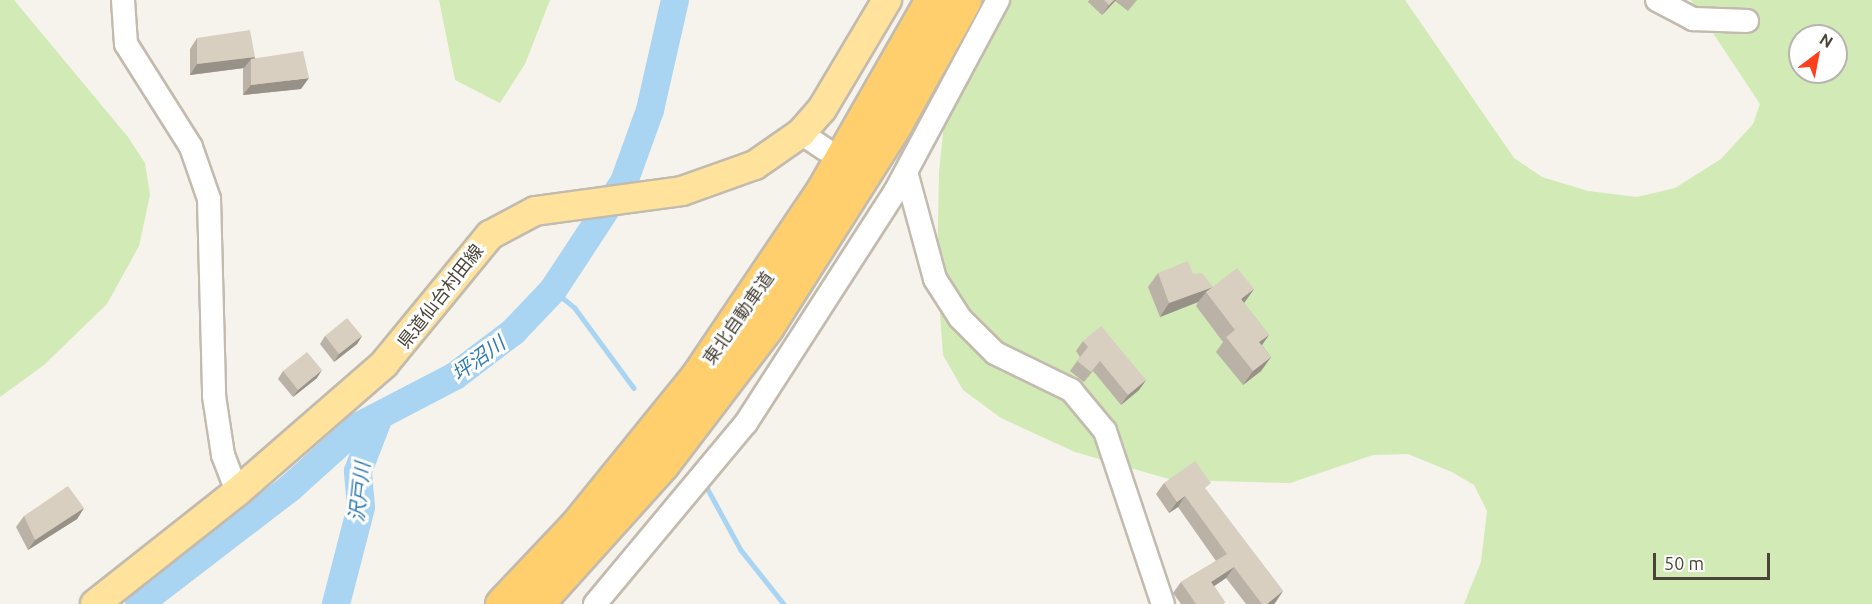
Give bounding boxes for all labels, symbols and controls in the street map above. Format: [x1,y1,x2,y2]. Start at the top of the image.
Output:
north arrow [1788,24,1848,84]
text: N [1817,30,1836,51]
street label: 県道仙台村田線 [393,240,487,352]
street label: 東北自動車道 [698,268,778,368]
water label: 坪沼川 [447,331,509,385]
water label: 沢戸川 [344,461,374,523]
scale bar [1656,541,1773,579]
text: 50 m [1664,553,1704,573]

